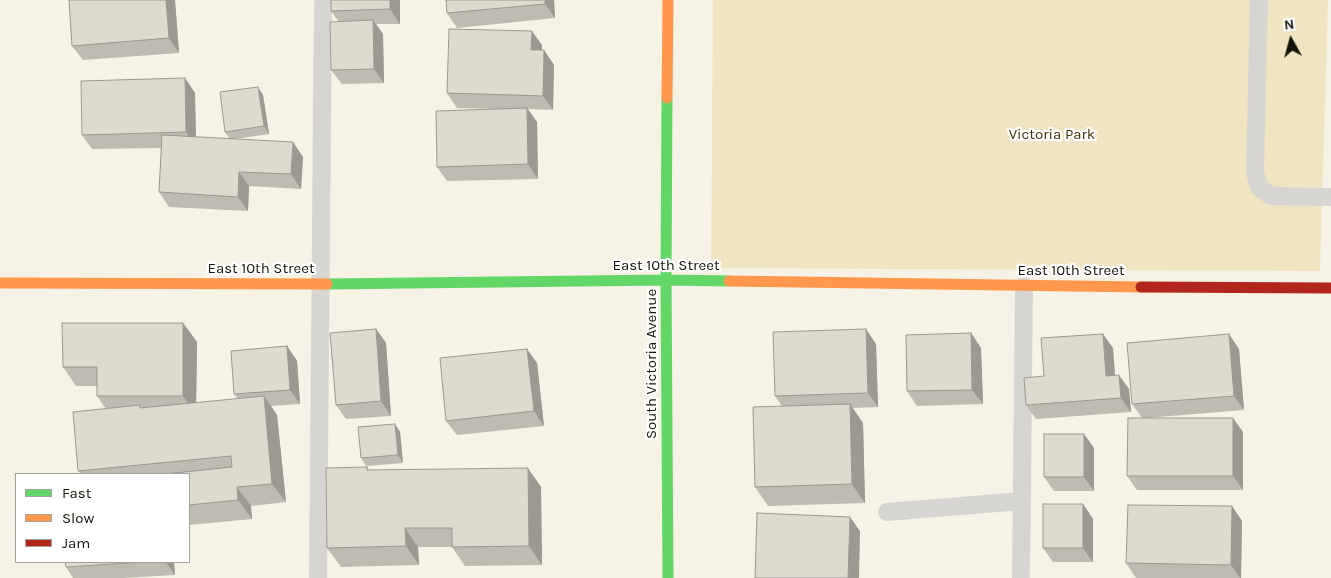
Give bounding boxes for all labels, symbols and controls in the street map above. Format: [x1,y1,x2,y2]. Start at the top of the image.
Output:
north arrow [1266,15,1316,65]
text: N [1283,16,1295,34]
park label: Victoria Park [1009,126,1095,144]
street label: East 10th Street [612,257,720,275]
street label: East 10th Street [207,260,315,278]
street label: East 10th Street [1017,262,1125,280]
street label: South Victoria Avenue [643,289,661,439]
legend [15,473,190,563]
text: Fast [62,484,91,502]
text: Slow [62,509,94,527]
text: Jam [62,534,90,552]

